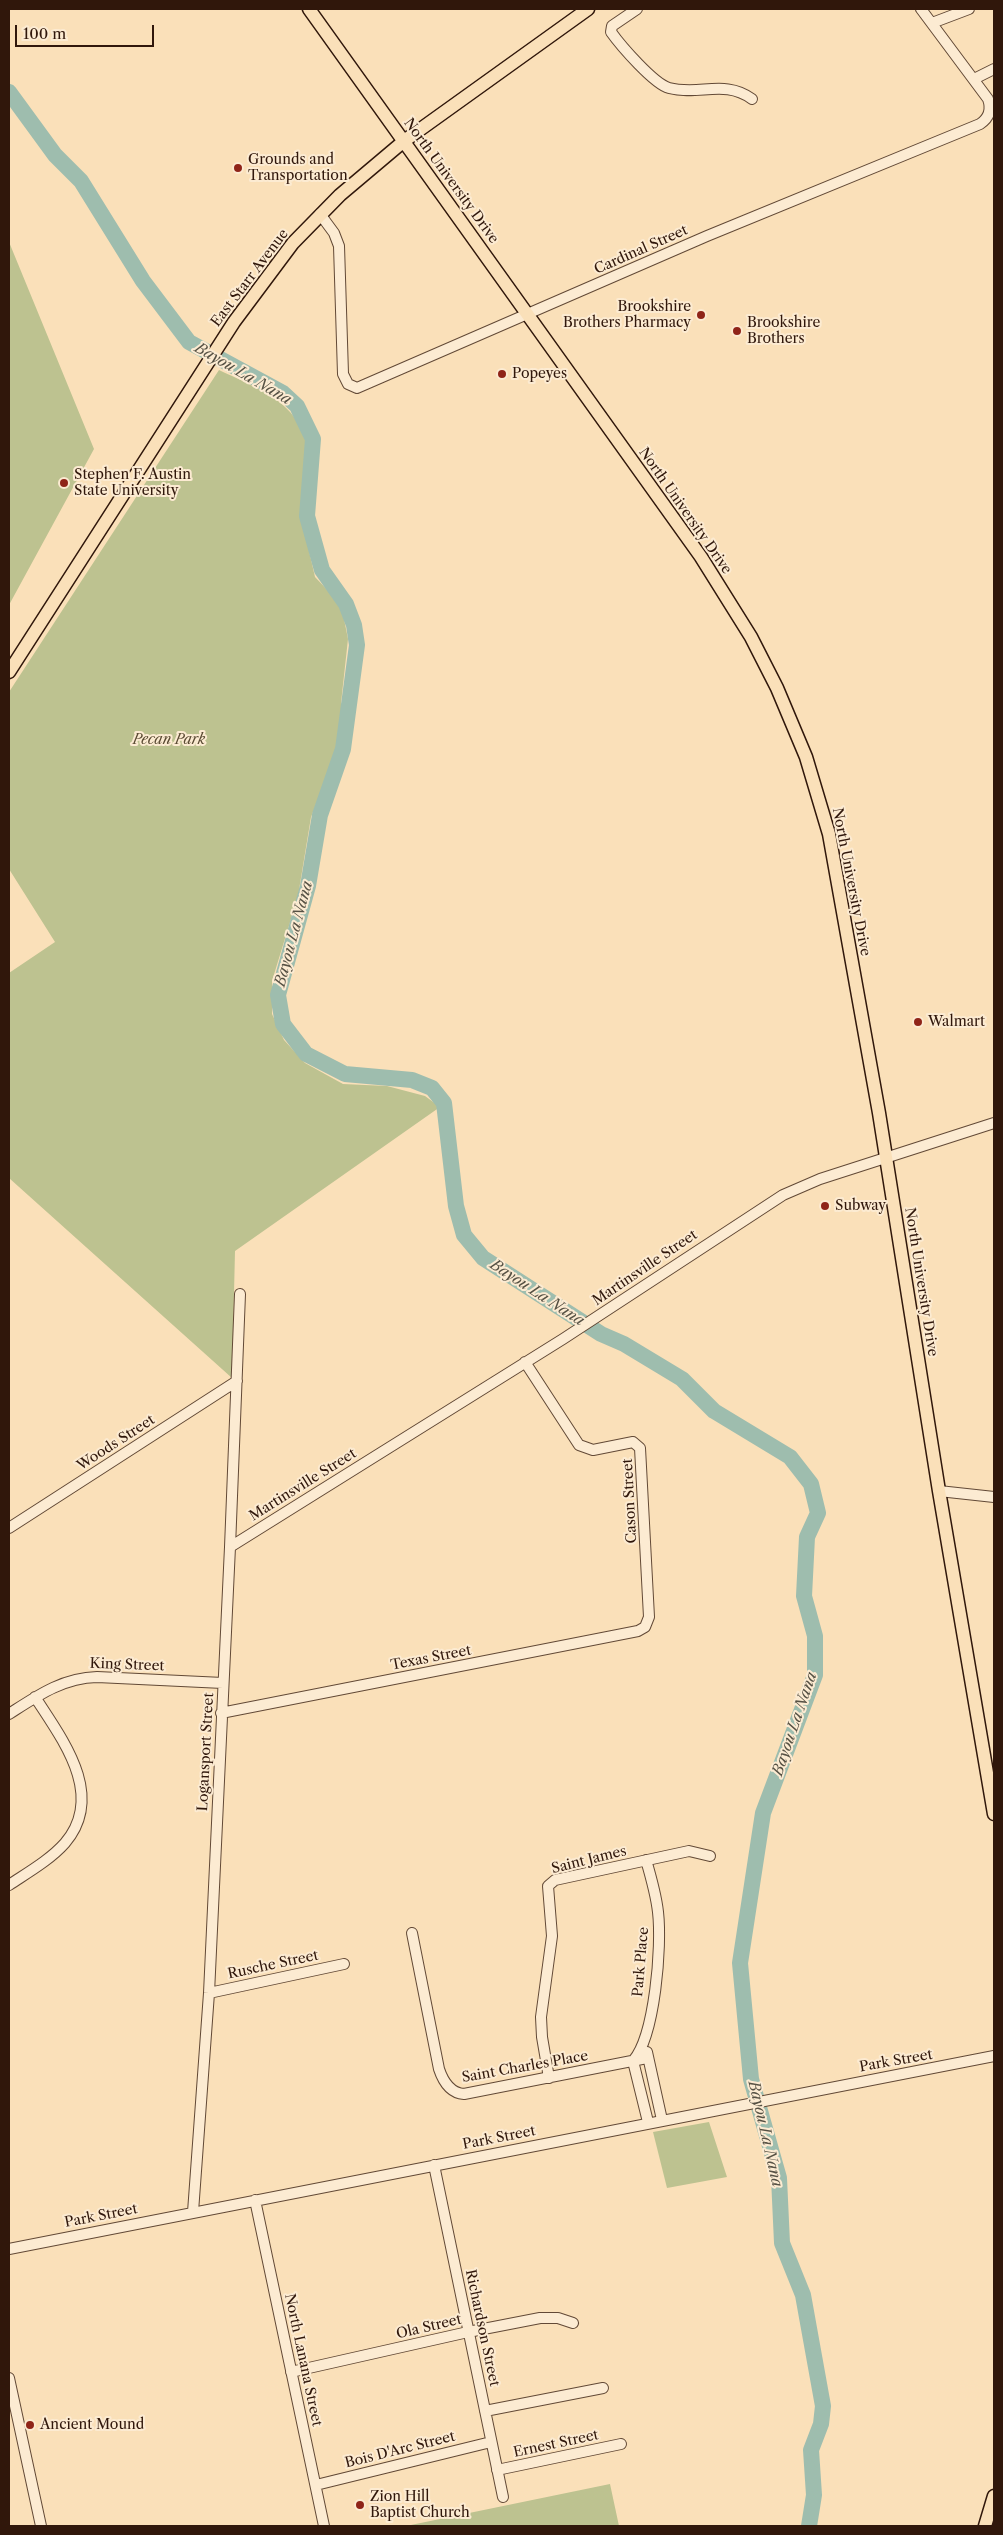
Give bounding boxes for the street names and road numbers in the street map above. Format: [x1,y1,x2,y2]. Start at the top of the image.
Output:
street label: North University Drive [400,115,502,247]
street label: Cardinal Street [592,222,690,278]
street label: East Starr Avenue [208,226,292,330]
street label: North University Drive [635,445,735,577]
street label: North University Drive [828,806,874,958]
street label: North University Drive [901,1206,941,1358]
street label: Martinsville Street [589,1227,701,1309]
street label: Woods Street [74,1412,158,1474]
street label: Martinsville Street [247,1445,359,1525]
street label: Cason Street [619,1458,641,1544]
street label: Texas Street [389,1642,473,1674]
street label: King Street [89,1655,165,1675]
street label: Logansport Street [195,1692,217,1812]
street label: Saint James [550,1843,628,1877]
street label: Park Place [630,1926,652,1998]
street label: Rusche Street [226,1947,320,1983]
street label: Park Street [858,2046,934,2076]
street label: Saint Charles Place [460,2048,590,2086]
street label: Park Street [461,2123,537,2153]
street label: Park Street [63,2201,139,2231]
street label: Richardson Street [461,2268,503,2388]
street label: North Lanana Street [281,2292,325,2428]
street label: Ola Street [395,2311,463,2343]
street label: Ernest Street [512,2427,600,2461]
street label: Bois D'Arc Street [343,2428,457,2472]

